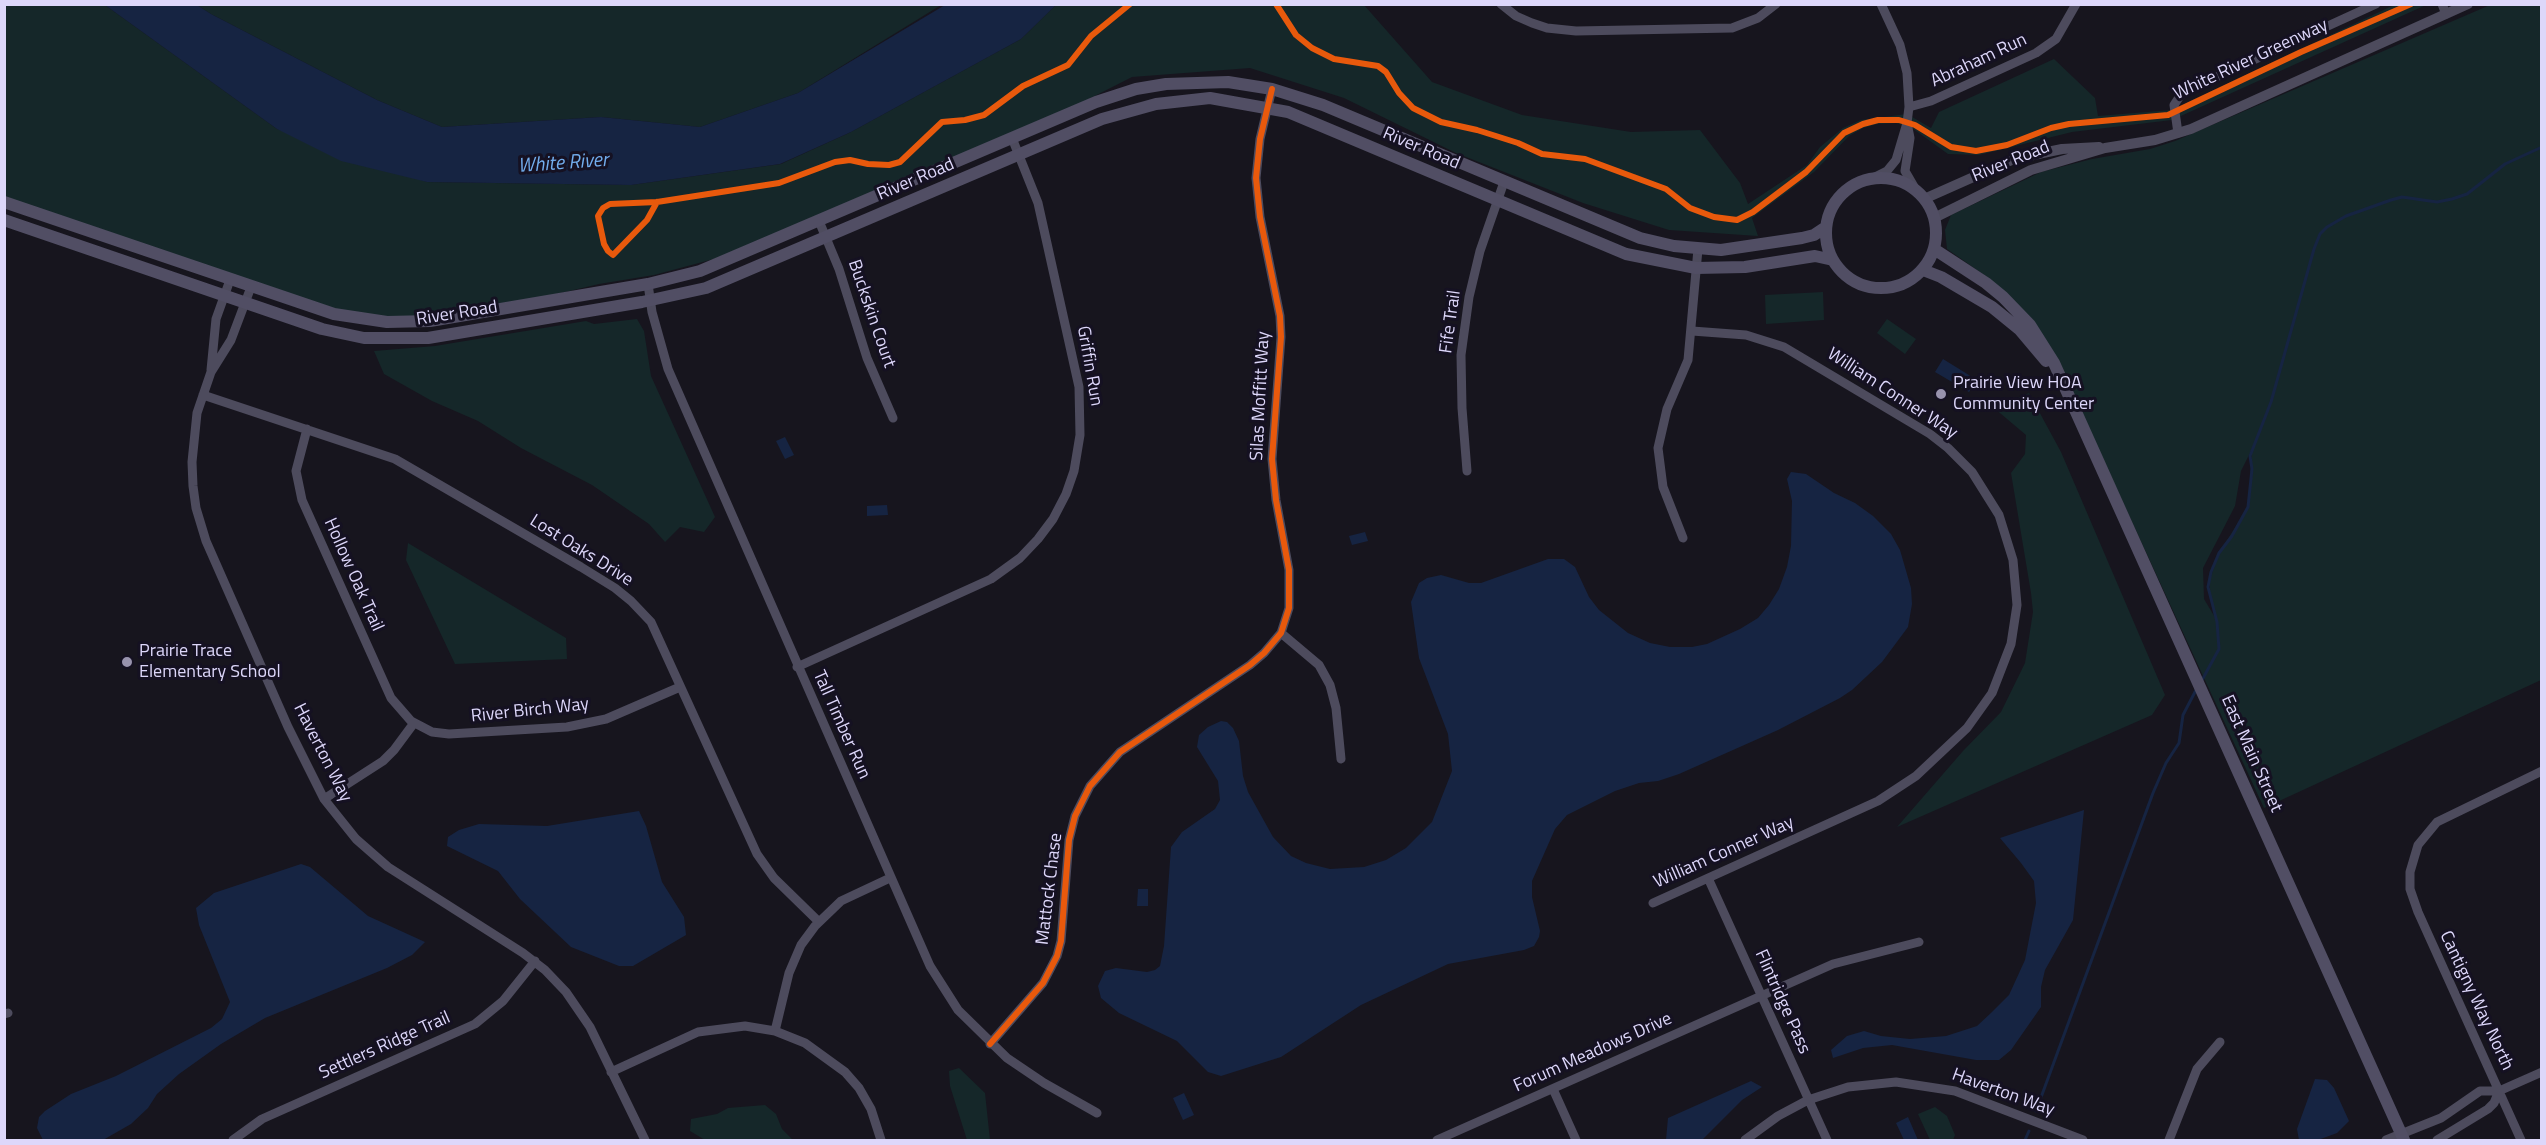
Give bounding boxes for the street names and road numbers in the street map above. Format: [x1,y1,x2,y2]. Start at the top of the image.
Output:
street label: White River Greenway [2170,15,2332,105]
street label: Abraham Run [1928,29,2030,93]
street label: River Road [1379,123,1463,175]
street label: River Road [1969,137,2053,187]
street label: River Road [874,154,958,206]
street label: Buckskin Court [842,257,900,371]
street label: Fife Trail [1436,289,1466,355]
street label: River Road [415,297,499,331]
street label: Griffin Run [1071,324,1107,408]
street label: Silas Moffitt Way [1247,331,1275,461]
street label: William Conner Way [1823,344,1961,444]
street label: Lost Oaks Drive [525,511,637,591]
street label: Hollow Oak Trail [318,515,388,635]
street label: Tall Timber Run [807,667,875,783]
street label: East Main Street [2216,692,2286,816]
street label: River Birch Way [470,694,590,728]
street label: Haverton Way [288,700,356,806]
street label: William Conner Way [1651,812,1797,894]
street label: Mattock Chase [1032,832,1068,946]
street label: Cantigny Way North [2434,928,2518,1074]
street label: Flintridge Pass [1749,947,1815,1057]
street label: Settlers Ridge Trail [316,1007,454,1085]
street label: Forum Meadows Drive [1511,1008,1675,1098]
street label: Haverton Way [1949,1064,2057,1122]

